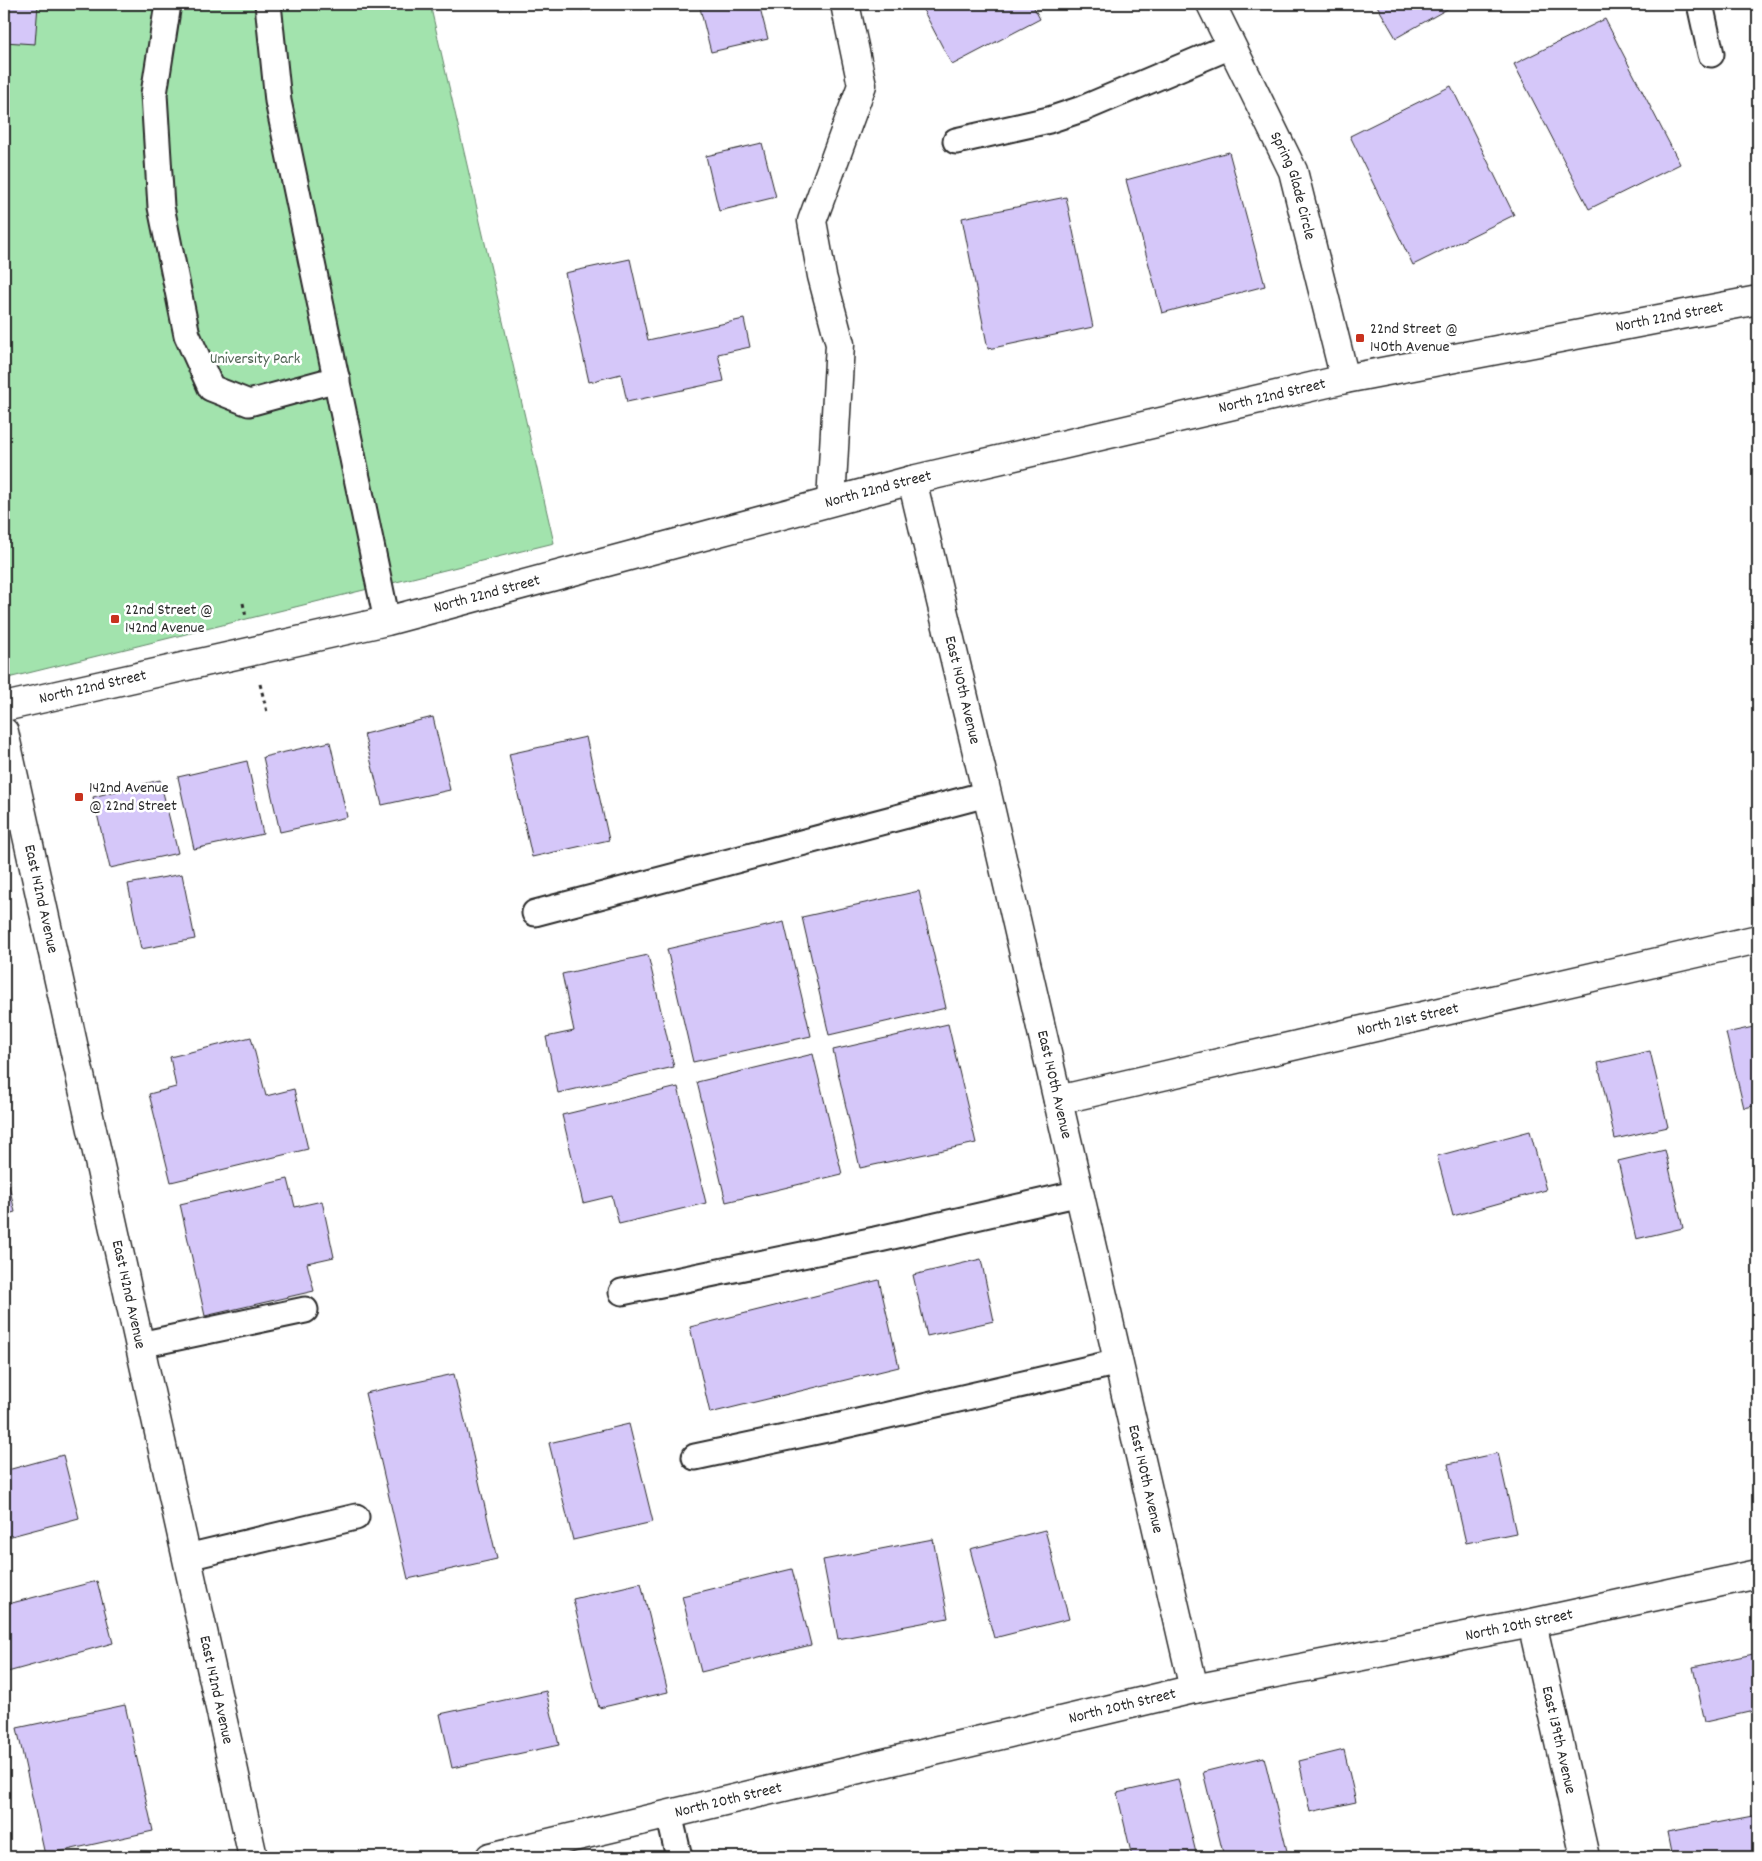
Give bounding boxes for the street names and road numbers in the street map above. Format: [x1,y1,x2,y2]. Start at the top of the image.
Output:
street label: Spring Glade Circle [1264,128,1321,242]
street label: North 22nd Street [1613,295,1725,339]
street label: North 22nd Street [1216,372,1328,420]
street label: North 22nd Street [822,464,934,514]
street label: North 22nd Street [431,569,543,619]
street label: East 140th Avenue [938,634,986,747]
street label: North 22nd Street [37,664,149,710]
street label: East 142nd Avenue [18,842,64,955]
street label: North 21st Street [1355,997,1461,1042]
street label: East 140th Avenue [1031,1028,1078,1141]
street label: East 142nd Avenue [105,1238,152,1351]
street label: East 140th Avenue [1122,1423,1169,1536]
street label: North 20th Street [1463,1603,1575,1647]
street label: East 142nd Avenue [193,1633,239,1746]
street label: North 20th Street [1066,1682,1178,1730]
street label: East 139th Avenue [1535,1684,1582,1796]
street label: North 20th Street [672,1776,784,1824]

